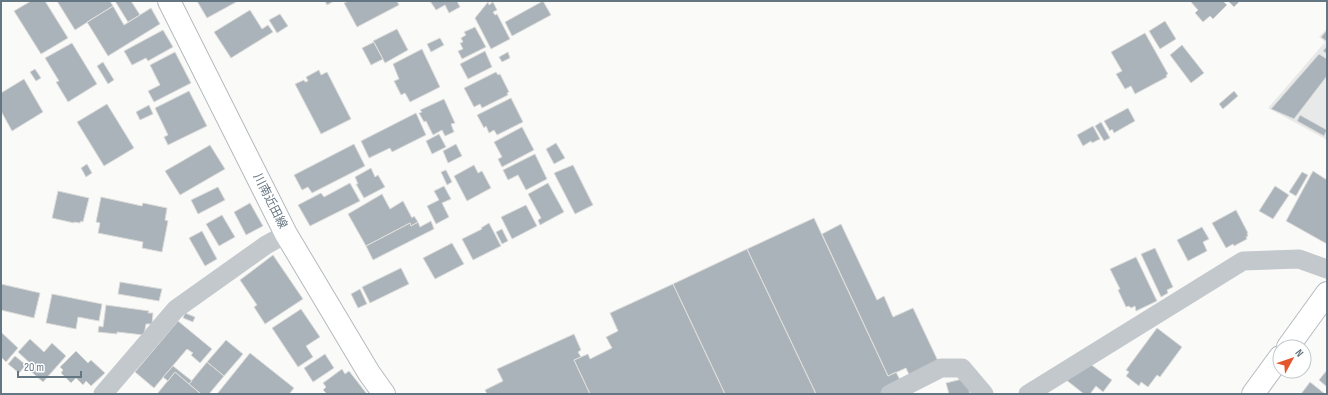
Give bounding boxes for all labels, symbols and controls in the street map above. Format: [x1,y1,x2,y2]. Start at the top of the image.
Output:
street label: 川南近田線 [250,171,290,231]
north arrow [1272,339,1312,379]
text: N [1292,346,1306,359]
scale bar [18,353,81,379]
text: 20 m [24,360,44,375]

